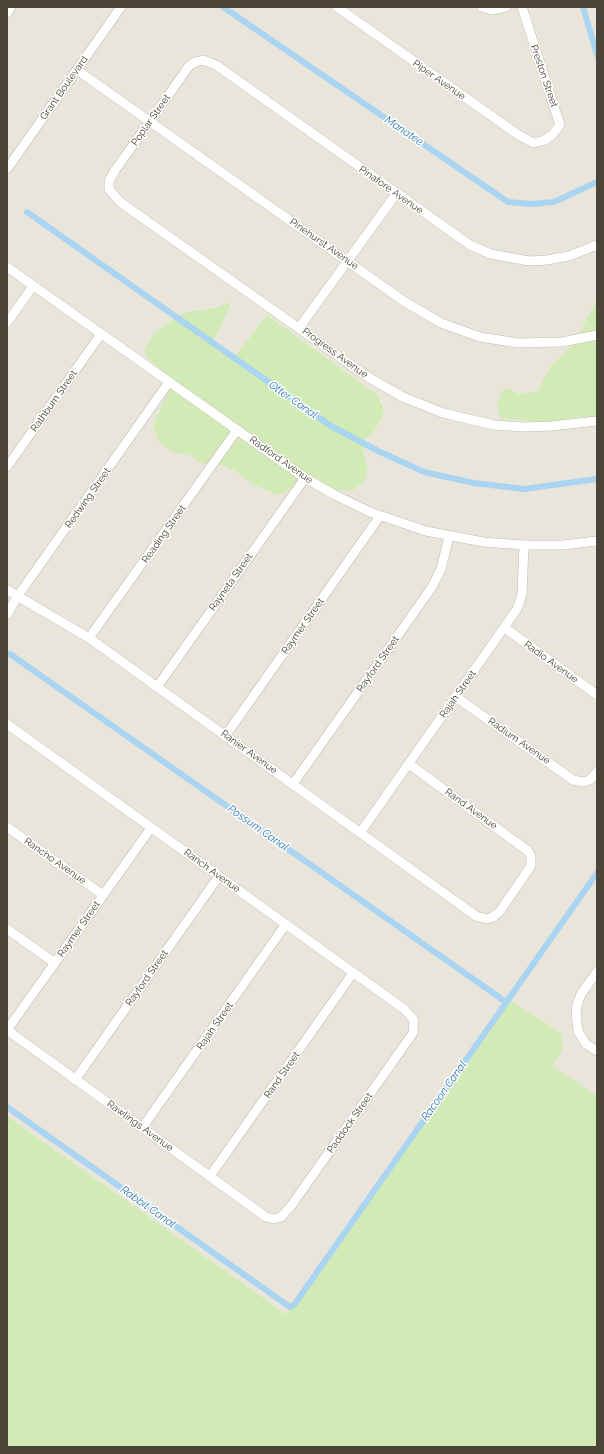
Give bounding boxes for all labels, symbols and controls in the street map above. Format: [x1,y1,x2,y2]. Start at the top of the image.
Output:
street label: Preston Street [528,43,560,109]
street label: Grant Boulevard [38,54,90,122]
street label: Piper Avenue [410,57,468,103]
street label: Poplar Street [129,92,173,148]
water label: Manatee [382,113,426,149]
street label: Pinafore Avenue [357,163,425,217]
street label: Pinehurst Avenue [287,216,361,272]
street label: Progress Avenue [300,325,370,381]
street label: Rathburn Street [28,368,80,434]
water label: Otter Canal [266,378,320,422]
street label: Radford Avenue [247,434,315,486]
street label: Redwing Street [63,465,113,531]
street label: Reading Street [139,503,189,565]
street label: Rayneta Street [207,551,255,613]
street label: Raymer Street [279,596,327,656]
street label: Rayford Street [354,633,402,695]
street label: Radio Avenue [522,638,580,686]
street label: Rajah Street [437,668,479,720]
street label: Radium Avenue [486,715,552,767]
street label: Ranier Avenue [218,727,280,777]
street label: Rand Avenue [443,786,499,832]
water label: Possum Canal [225,802,291,854]
street label: Rancho Avenue [22,835,88,887]
street label: Ranch Avenue [181,847,243,895]
street label: Raymer Street [55,899,103,959]
street label: Rayford Street [123,947,171,1009]
street label: Rajah Street [194,1000,236,1052]
street label: Rand Street [262,1049,302,1101]
water label: Racoon Canal [419,1059,469,1123]
street label: Paddock Street [325,1090,375,1156]
street label: Rawlings Avenue [104,1098,176,1154]
water label: Rabbit Canal [118,1183,178,1231]

